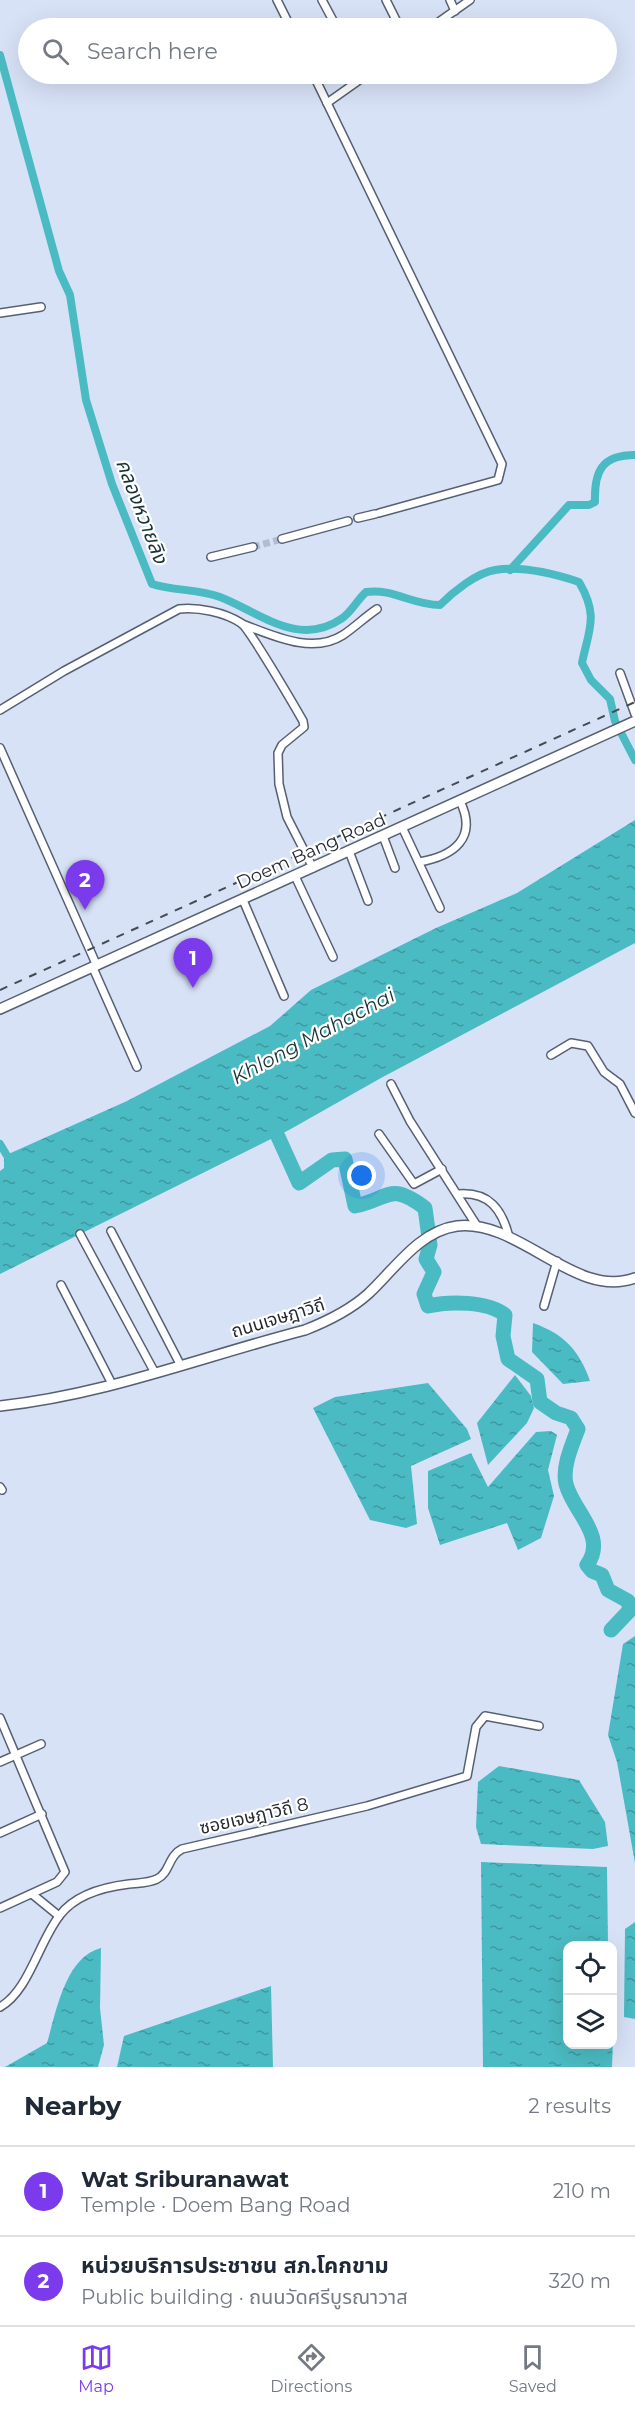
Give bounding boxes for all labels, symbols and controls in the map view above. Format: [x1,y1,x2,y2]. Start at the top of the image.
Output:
search box [18,18,617,84]
icon: search [39,35,72,68]
text: Search here [87,38,218,65]
water label: คลองหวายลิง [111,456,173,568]
street label: Doem Bang Road [233,808,389,894]
pin: 2 [66,860,104,910]
pin: 1 [174,938,212,988]
water label: Khlong Mahachai [227,983,399,1089]
your location [347,1161,376,1190]
street label: ถนนเจษฎาวิถี [229,1293,327,1343]
street label: ซอยเจษฎาวิถี 8 [197,1793,311,1839]
map controls [563,1941,617,2049]
button: locate [563,1941,617,1995]
button: layers [563,1995,617,2049]
text: Nearby [24,2090,121,2122]
text: 2 results [528,2094,611,2118]
text: Wat Sriburanawat [81,2166,289,2193]
text: 1 [40,2179,47,2203]
text: 210 m [553,2179,611,2203]
text: Temple · Doem Bang Road [81,2193,350,2217]
text: หน่วยบริการประชาชน สภ.โคกขาม [81,2252,389,2279]
text: 2 [38,2269,49,2293]
text: 320 m [549,2269,611,2293]
text: Public building · ถนนวัดศรีบูรณาวาส [81,2285,408,2309]
tab: Map [78,2341,114,2396]
tab: Directions [270,2341,352,2396]
tab: Saved [509,2341,557,2396]

